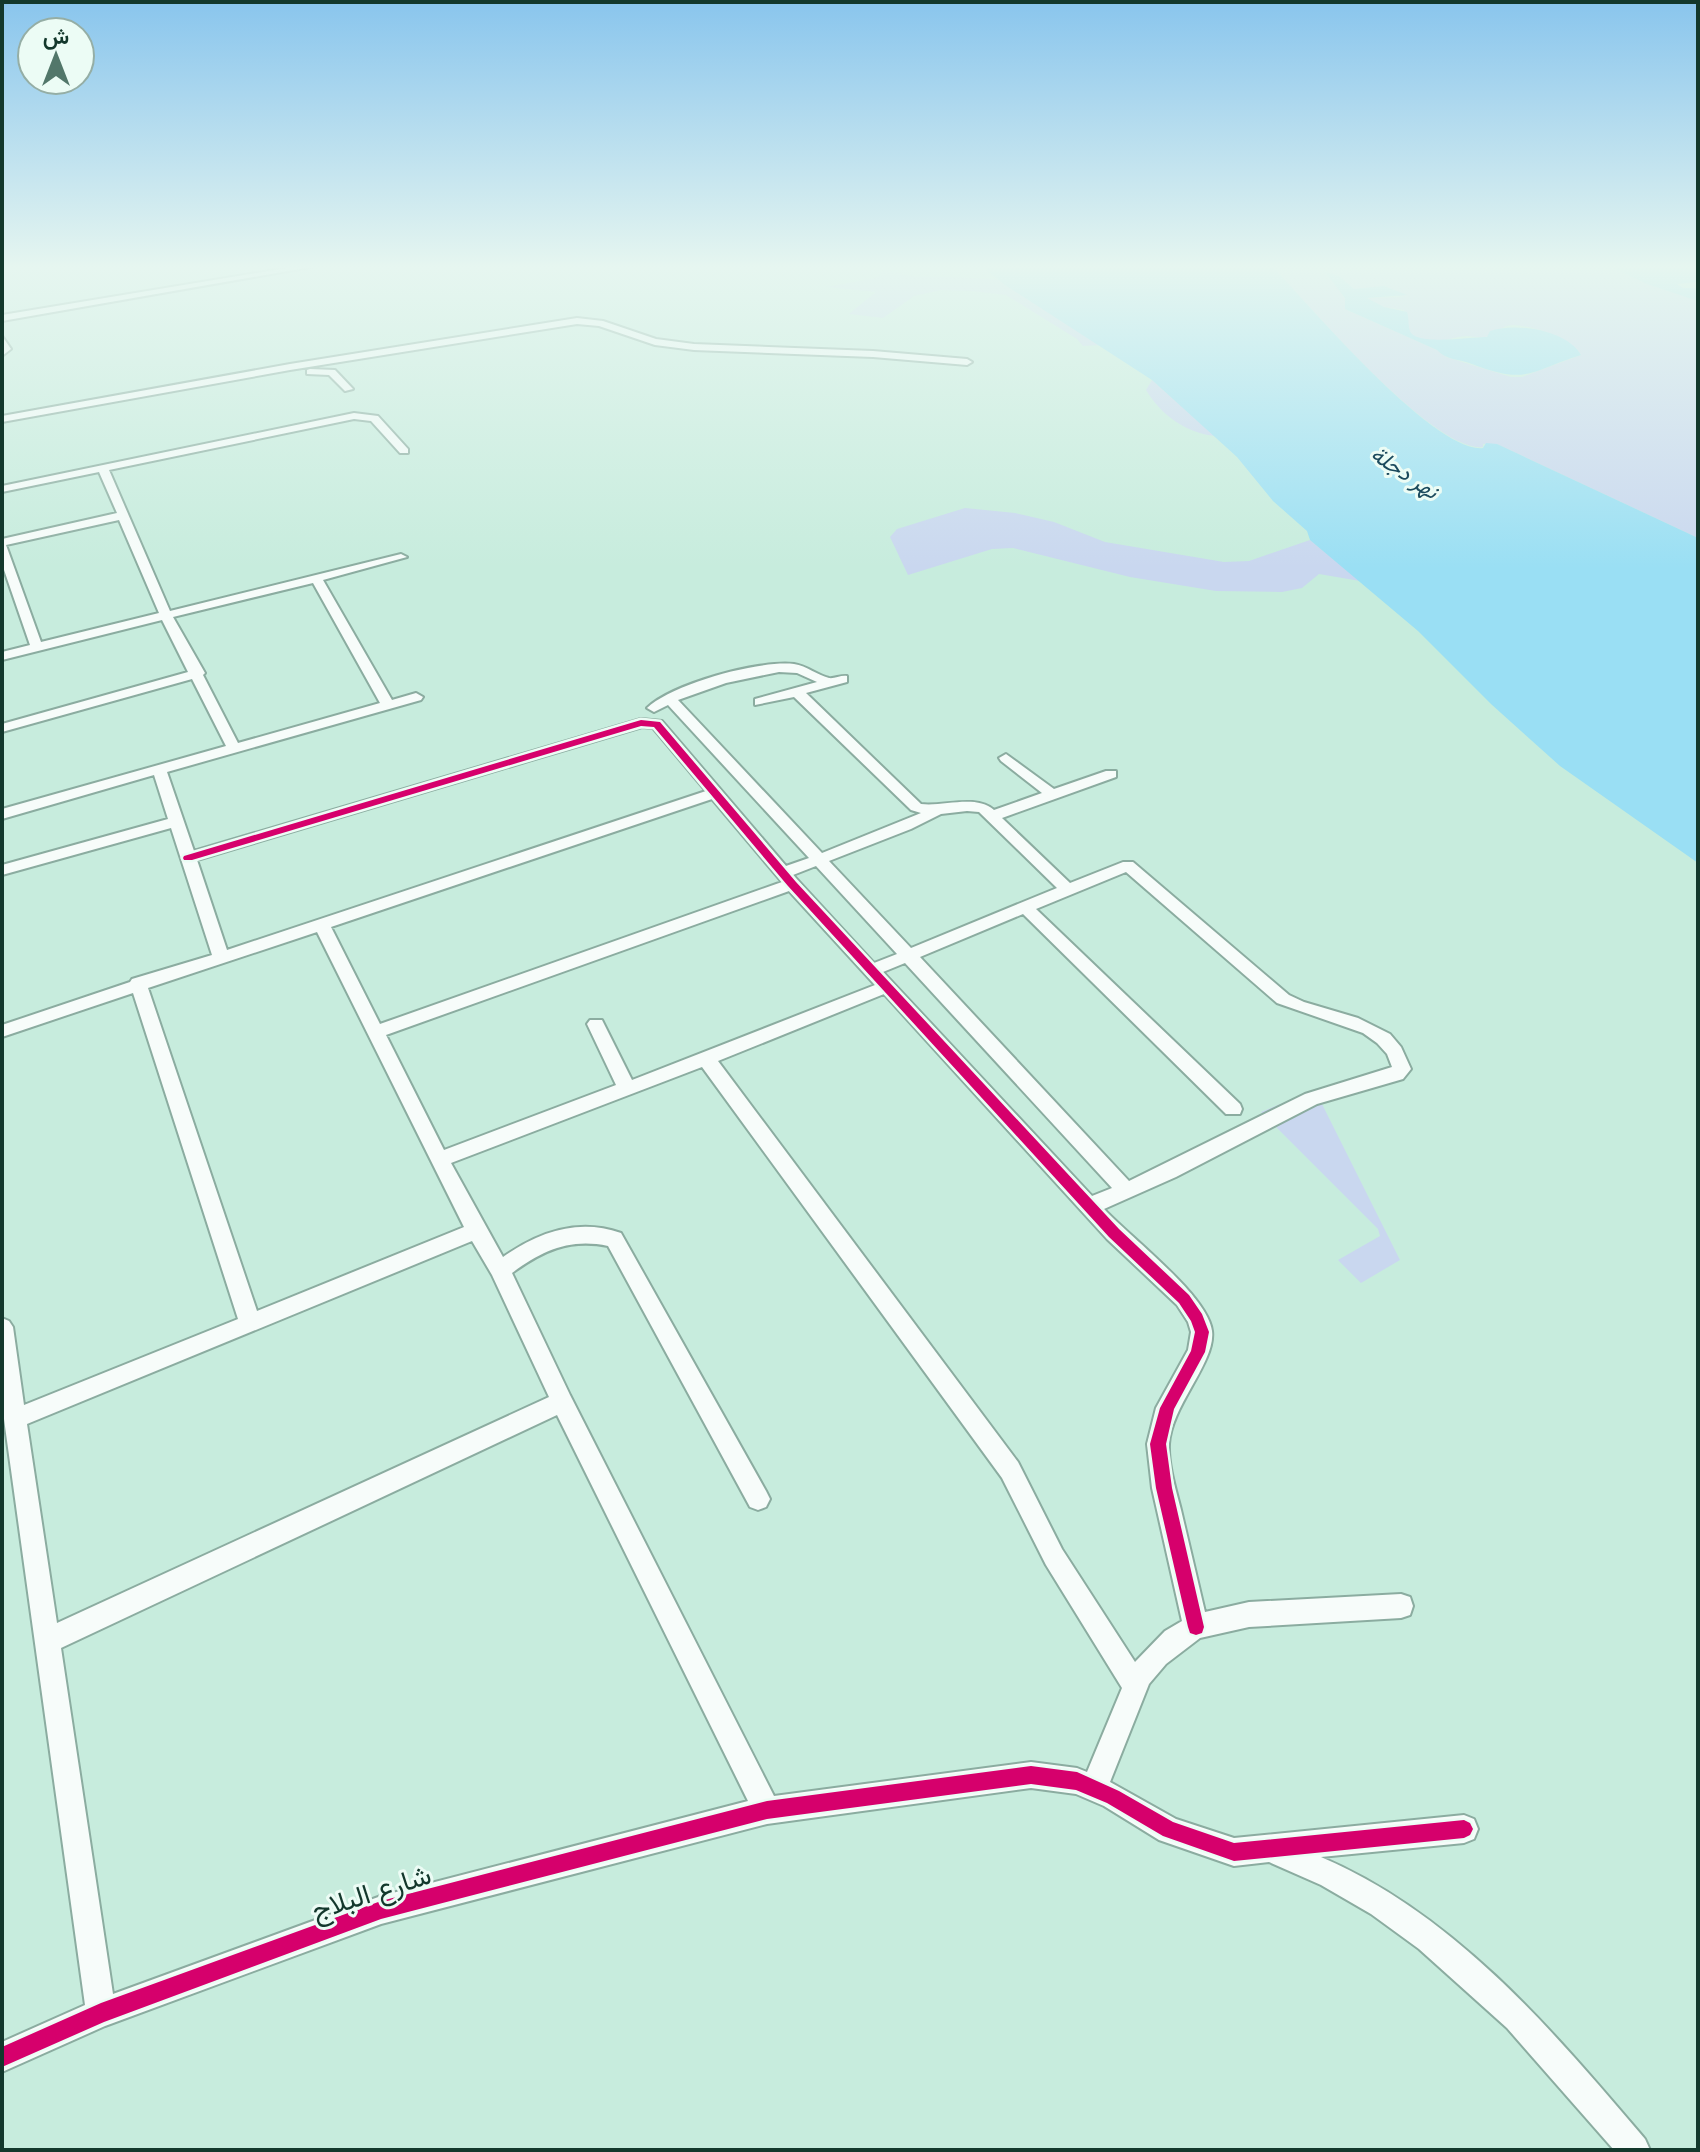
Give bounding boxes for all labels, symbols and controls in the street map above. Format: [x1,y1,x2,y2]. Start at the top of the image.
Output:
north arrow [16,16,96,96]
text: ش [43,22,69,51]
water label: نهر دجلة [1365,439,1446,507]
street label: شارع البلاج [307,1856,436,1929]

